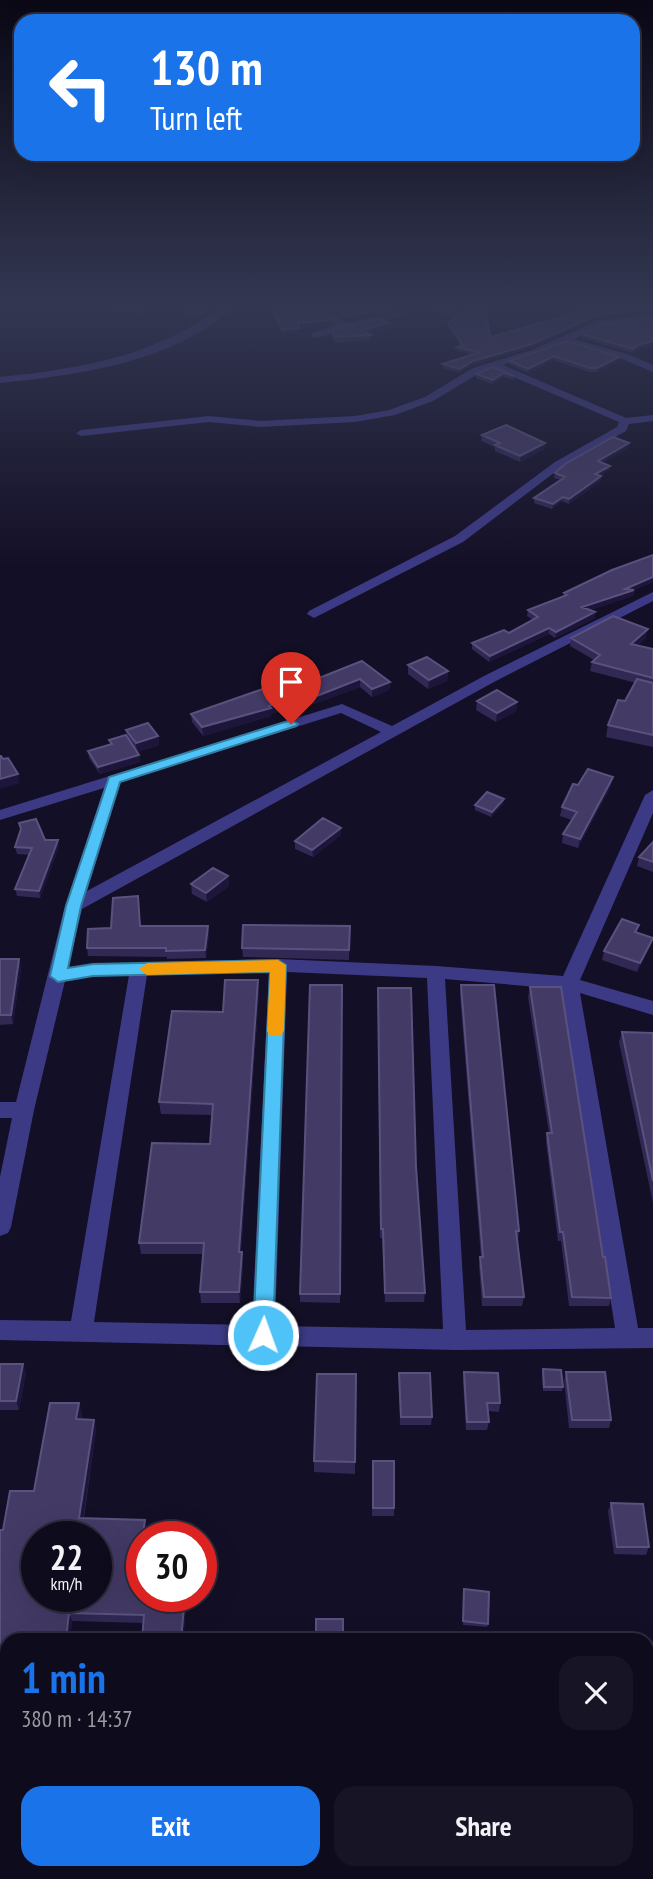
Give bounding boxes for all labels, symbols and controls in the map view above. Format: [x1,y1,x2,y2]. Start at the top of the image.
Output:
text: 130 m [150,35,263,99]
icon: left [35,42,126,133]
text: Turn left [150,97,242,139]
pin [261,652,321,724]
icon: arrive [272,663,310,701]
position arrow [226,1298,300,1372]
speed limit sign: 30 [126,1521,217,1612]
text: 22 [50,1534,83,1580]
text: km/h [51,1572,82,1595]
text: 1 min [21,1650,106,1705]
button: close [559,1656,633,1730]
text: 380 m · 14:37 [21,1704,133,1733]
button: Exit [21,1786,320,1866]
button: Share [334,1786,633,1866]

